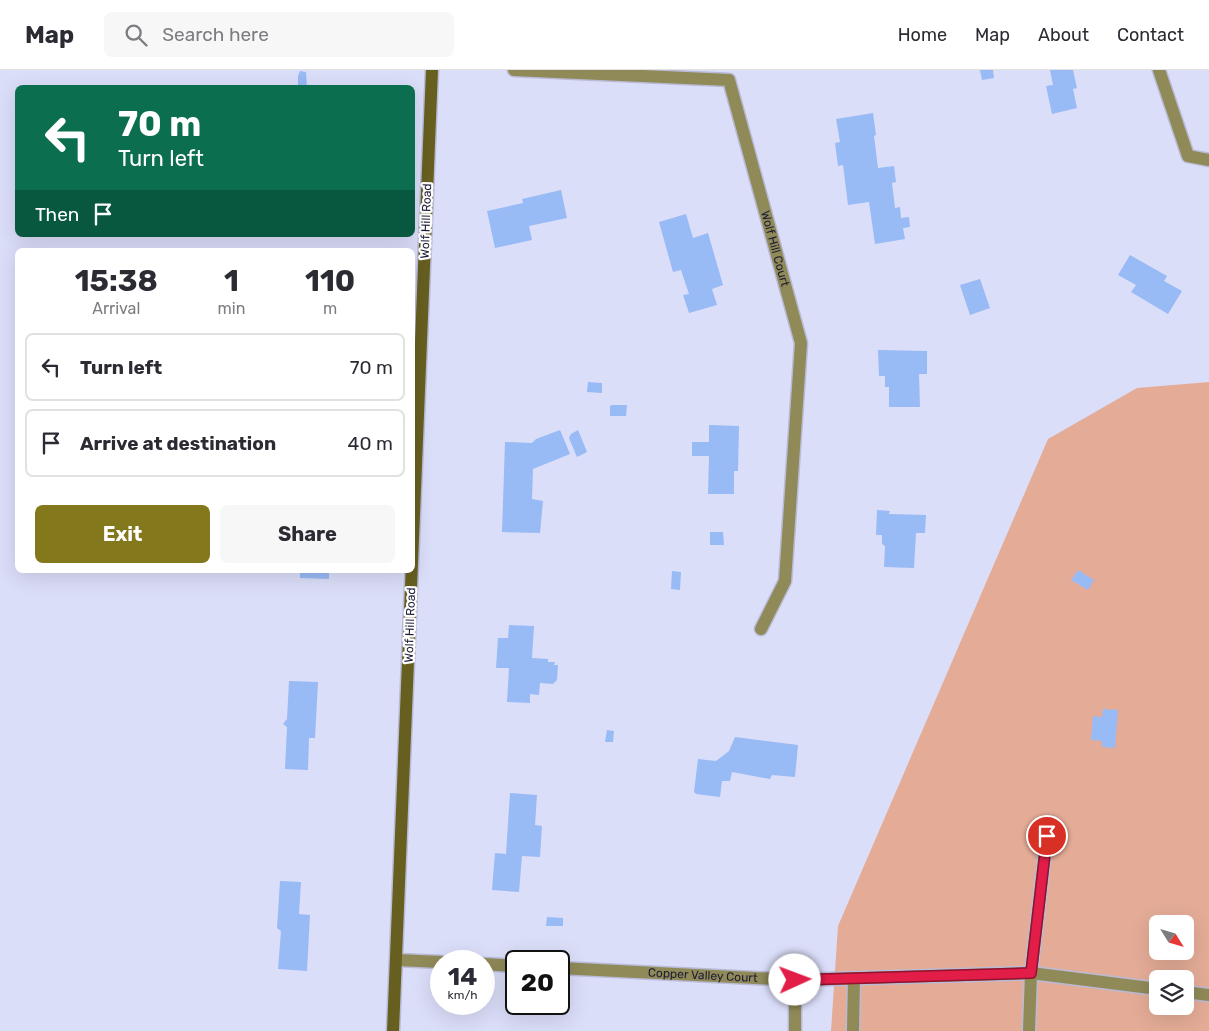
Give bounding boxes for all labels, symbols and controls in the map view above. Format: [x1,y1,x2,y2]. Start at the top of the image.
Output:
search box [104,12,454,57]
text: Map [25,21,74,49]
icon: search [122,21,150,49]
text: Search here [162,23,269,46]
text: Home [898,24,947,46]
text: Map [975,24,1010,46]
text: About [1038,24,1089,46]
text: Contact [1117,24,1184,46]
text: 70 m [118,103,201,145]
icon: left [35,105,100,170]
text: Turn left [118,145,204,172]
street label: Wolf Hill Road [418,183,434,259]
icon: arrive [89,200,117,228]
text: Then [35,203,79,226]
street label: Wolf Hill Court [758,209,792,288]
text: 15:38 [75,263,158,299]
text: 1 [224,263,239,299]
text: 110 [305,263,355,299]
text: Arrival [92,299,140,318]
text: min [218,299,245,318]
text: m [323,299,337,318]
icon: left [37,353,65,381]
text: Turn left [80,356,162,379]
text: 70 m [350,356,393,379]
icon: arrive [37,429,65,457]
text: Arrive at destination [80,432,276,455]
text: 40 m [348,432,393,455]
button: Exit [35,505,210,563]
button: Share [220,505,395,563]
street label: Wolf Hill Road [402,587,418,663]
pin [1026,815,1068,857]
icon: arrive [1033,822,1061,850]
north arrow [1149,915,1194,960]
map controls [1149,915,1194,1015]
speed limit sign: 20 [505,950,570,1015]
position arrow [768,953,820,1005]
text: 14 [448,962,477,991]
street label: Copper Valley Court [648,966,758,985]
button: layers [1149,970,1194,1015]
text: km/h [448,988,477,1002]

